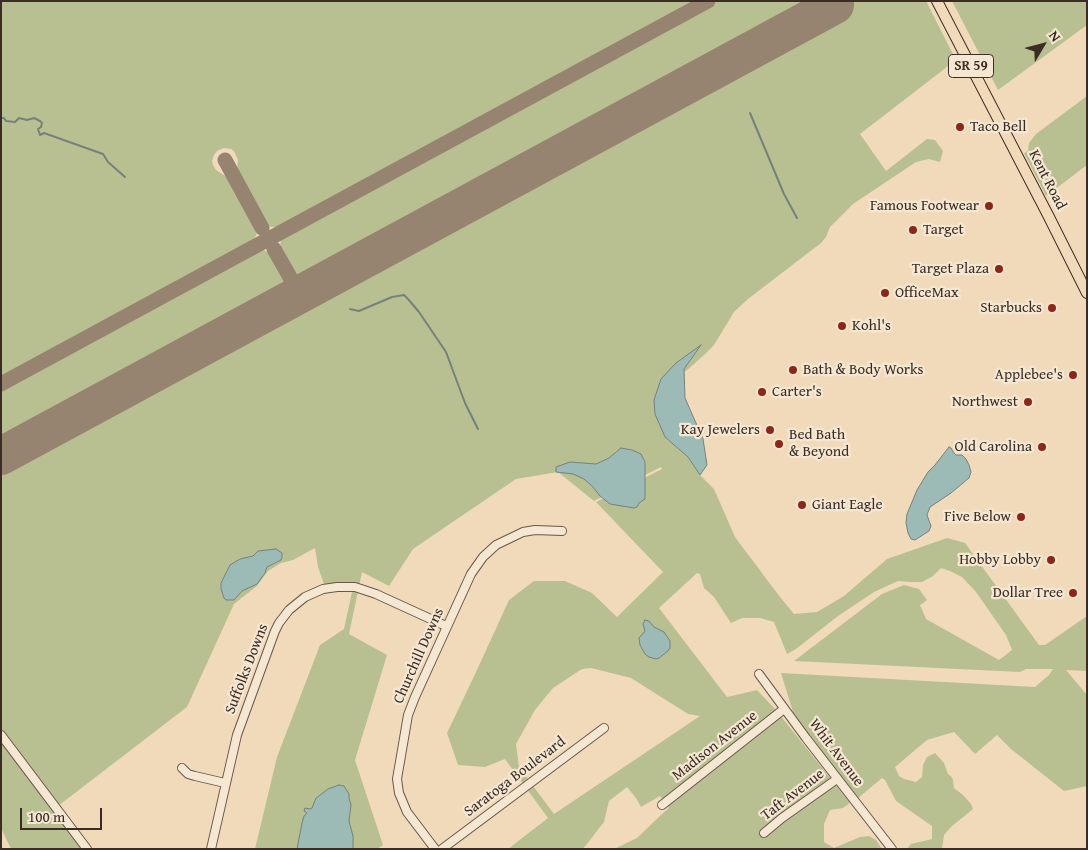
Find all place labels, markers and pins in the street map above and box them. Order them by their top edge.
place label: Taco Bell [970,118,1026,136]
marker: Taco Bell [954,121,966,133]
place label: Famous Footwear [870,197,979,215]
marker: Famous Footwear [983,200,995,212]
place label: Target [923,221,964,239]
marker: Target [907,224,919,236]
place label: Target Plaza [912,260,989,278]
marker: Target Plaza [993,263,1005,275]
place label: OfficeMax [895,284,959,302]
marker: OfficeMax [879,287,891,299]
place label: Starbucks [980,299,1042,317]
marker: Starbucks [1046,302,1058,314]
place label: Kohl's [852,317,891,335]
marker: Kohl's [836,320,848,332]
place label: Bath & Body Works [803,361,924,379]
marker: Bath & Body Works [787,364,799,376]
place label: Applebee's [995,366,1063,384]
marker: Applebee's [1067,369,1079,381]
place label: Carter's [772,383,822,401]
marker: Carter's [756,386,768,398]
place label: Northwest [952,393,1018,411]
marker: Northwest [1022,396,1034,408]
place label: Kay Jewelers [681,421,760,439]
marker: Kay Jewelers [764,424,776,436]
place label: Bed Bath & Beyond [789,426,849,461]
marker: Bed Bath & Beyond [773,438,785,450]
place label: Old Carolina [955,438,1032,456]
marker: Old Carolina [1036,441,1048,453]
place label: Giant Eagle [812,496,883,514]
marker: Giant Eagle [796,499,808,511]
place label: Five Below [944,508,1011,526]
marker: Five Below [1015,511,1027,523]
place label: Hobby Lobby [959,551,1041,569]
marker: Hobby Lobby [1045,554,1057,566]
place label: Dollar Tree [993,584,1063,602]
marker: Dollar Tree [1067,587,1079,599]

